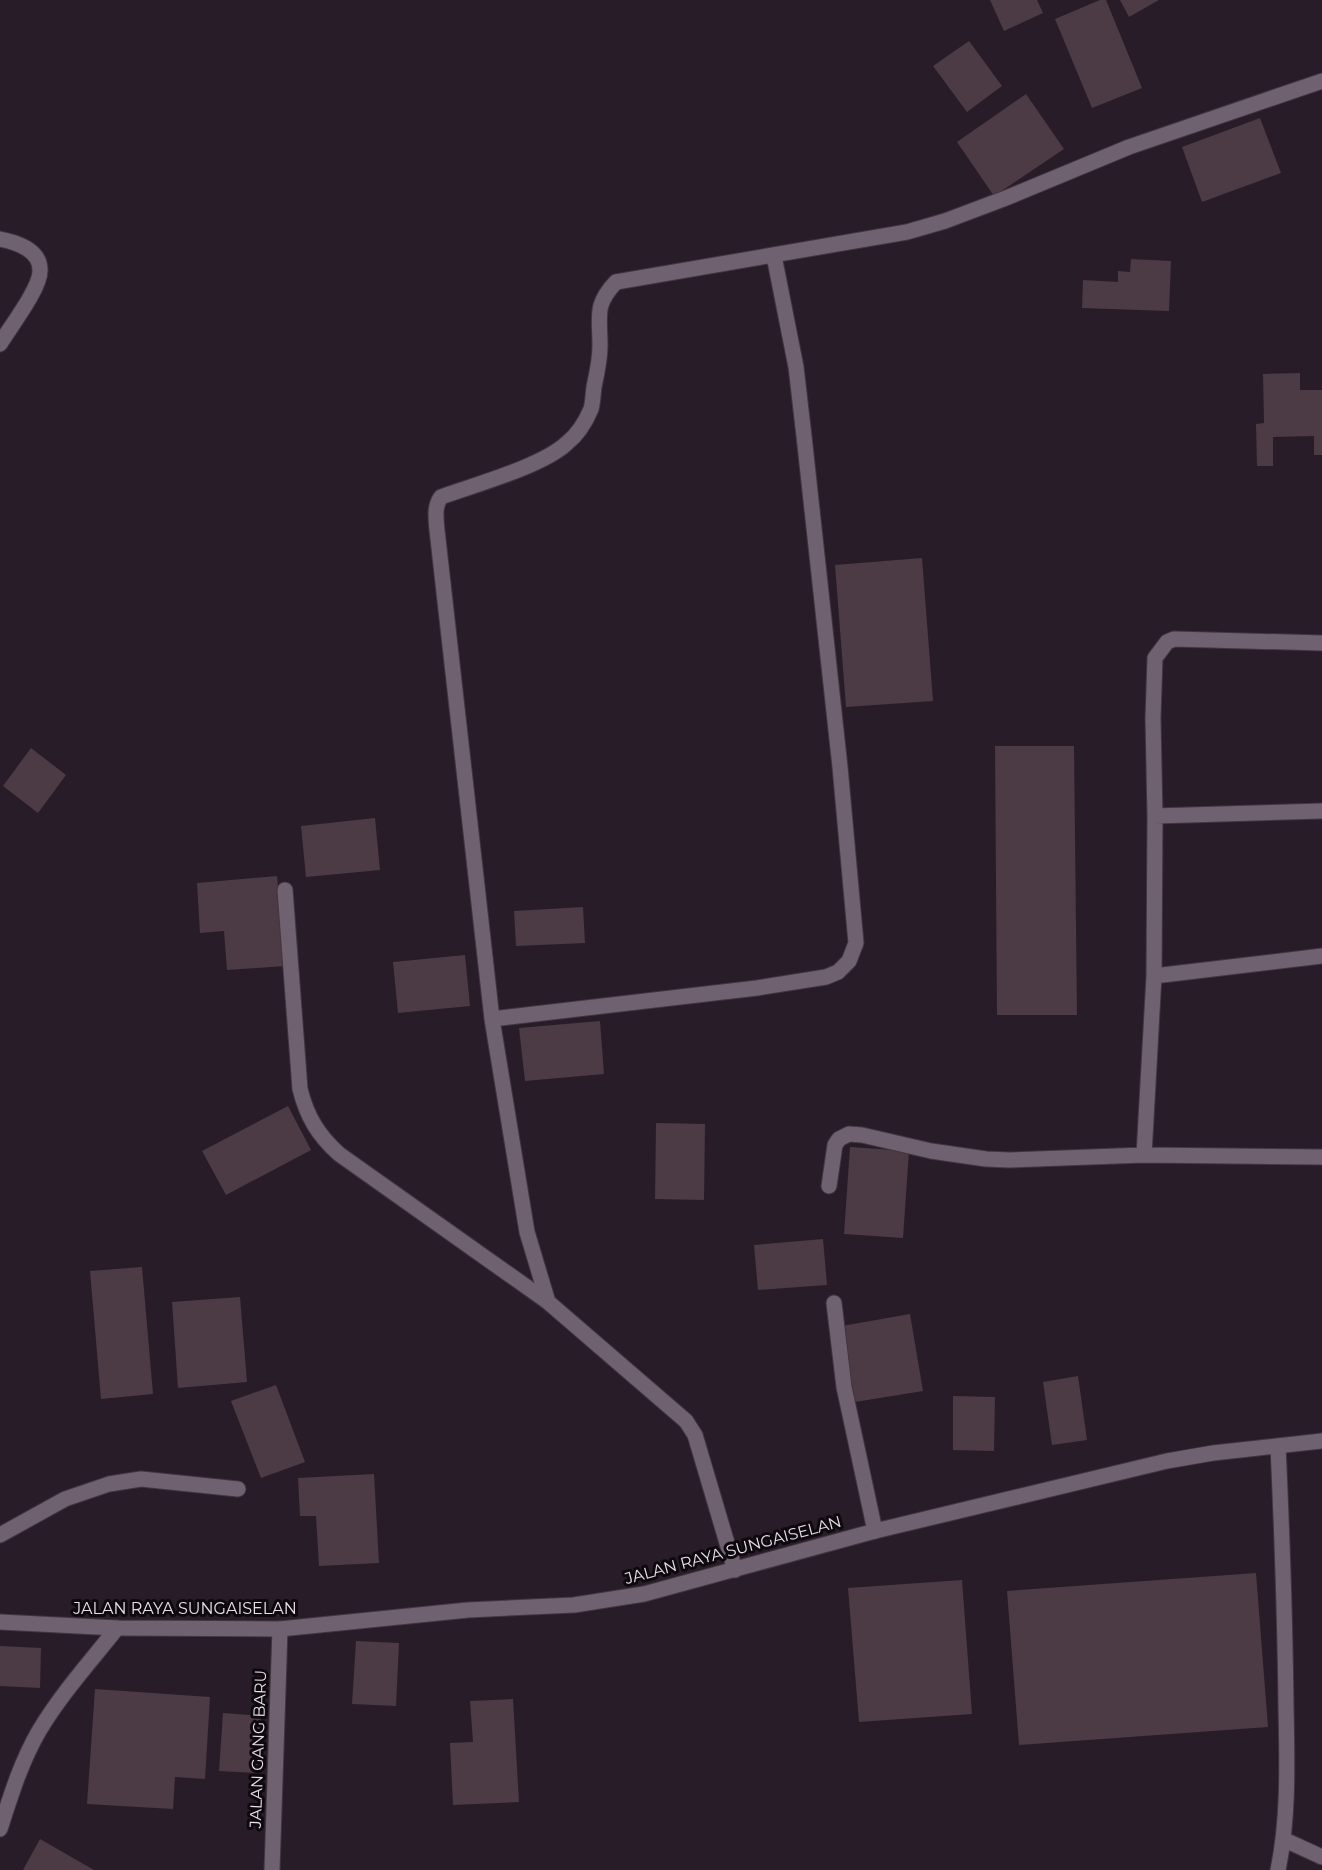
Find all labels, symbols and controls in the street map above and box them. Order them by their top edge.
street label: JALAN RAYA SUNGAISELAN [622,1512,843,1588]
street label: JALAN RAYA SUNGAISELAN [72,1599,297,1618]
street label: JALAN GANG BARU [246,1669,270,1830]

